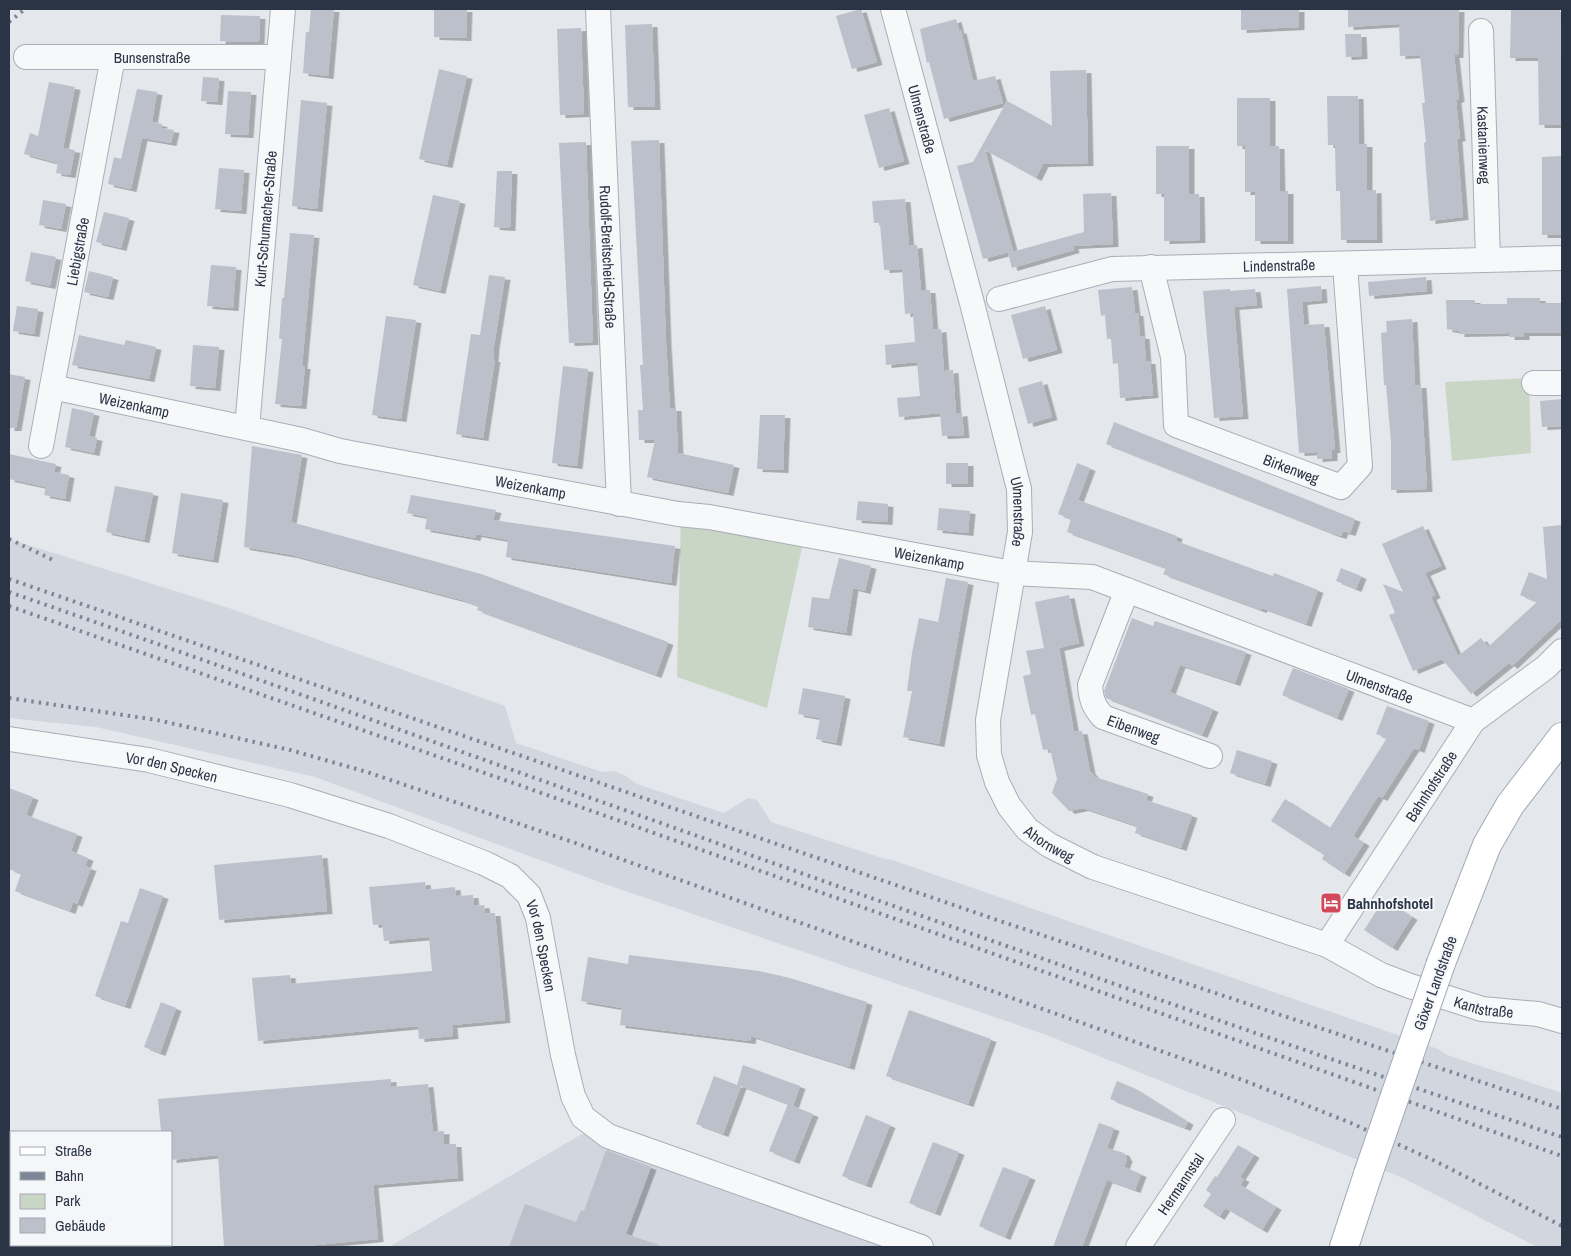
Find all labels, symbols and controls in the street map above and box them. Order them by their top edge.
street label: Bunsenstraße [114,47,190,68]
street label: Ulmenstraße [903,82,942,156]
street label: Kastanienweg [1473,106,1496,184]
street label: Kurt-Schumacher-Straße [249,150,281,288]
street label: Rudolf-Breitscheid-Straße [595,185,622,329]
street label: Liebigstraße [60,215,94,287]
street label: Lindenstraße [1243,254,1316,276]
street label: Weizenkamp [97,387,172,422]
street label: Birkenweg [1260,448,1322,488]
street label: Weizenkamp [493,470,568,503]
street label: Ulmenstraße [1006,474,1031,549]
street label: Weizenkamp [892,541,966,575]
street label: Ulmenstraße [1343,664,1417,708]
street label: Eibenweg [1104,709,1163,747]
street label: Vor den Specken [124,746,220,787]
street label: Bahnhofstraße [1400,746,1462,825]
street label: Ahornweg [1019,819,1078,867]
hotel icon: Bahnhofshotel [1319,891,1343,915]
place label: Bahnhofshotel [1347,893,1433,914]
street label: Vor den Specken [521,896,562,993]
street label: Göxer Landstraße [1408,933,1462,1033]
street label: Kantstraße [1451,990,1514,1022]
legend [10,1131,172,1246]
text: Straße [55,1140,92,1161]
street label: Hermannstal [1152,1149,1208,1219]
text: Bahn [55,1165,84,1186]
text: Park [55,1190,81,1211]
text: Gebäude [55,1215,106,1236]

